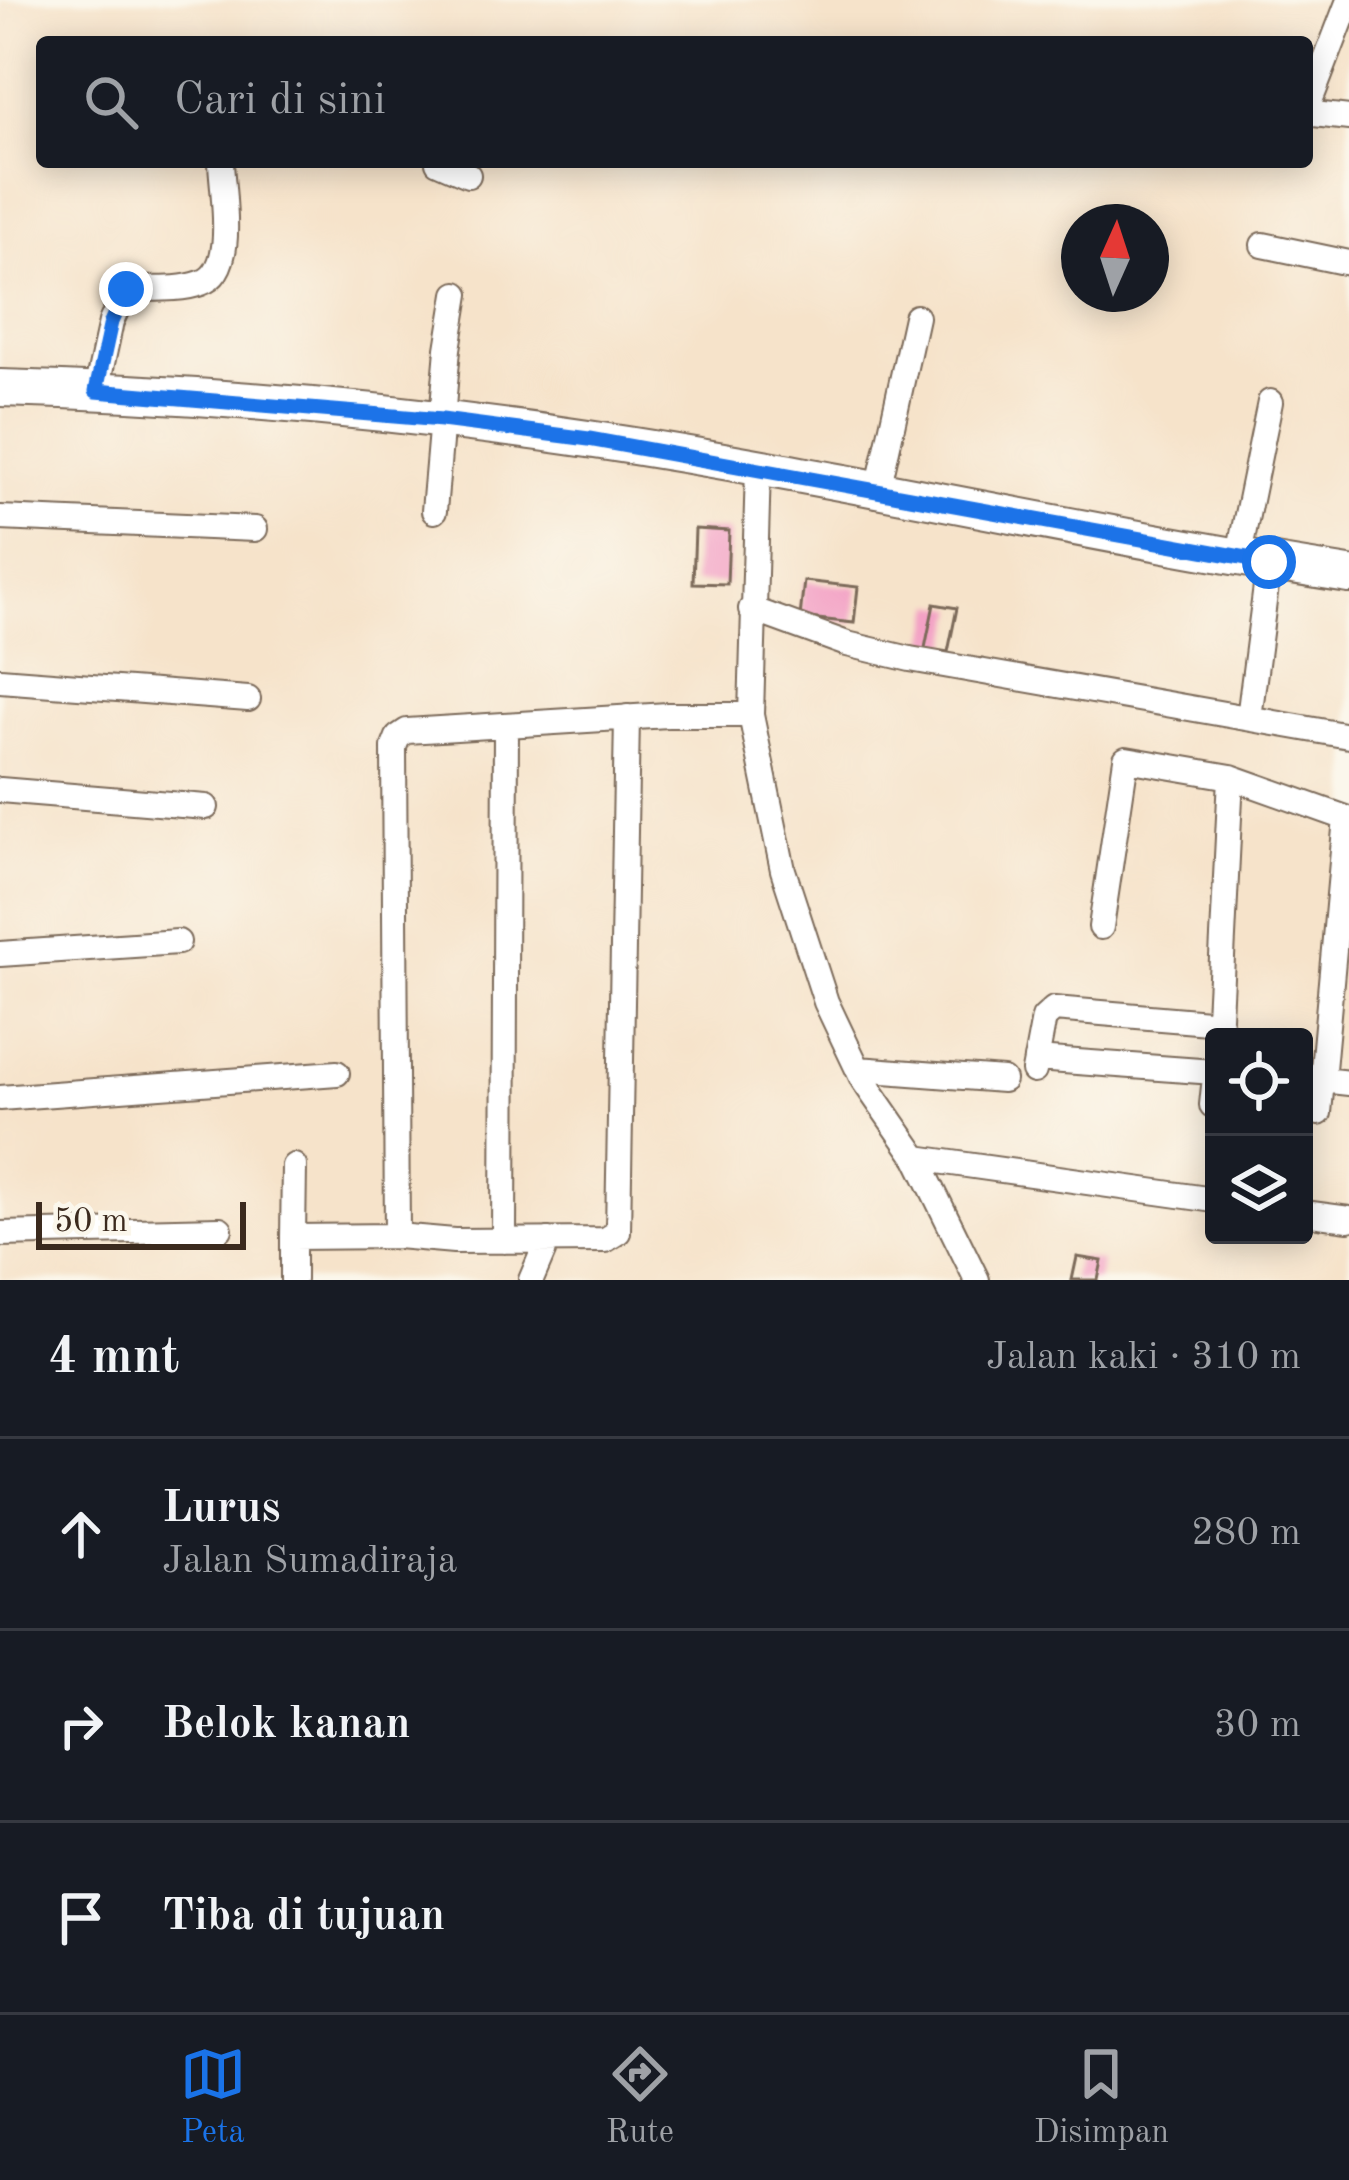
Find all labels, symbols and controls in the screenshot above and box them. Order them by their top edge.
search box [36,36,1313,168]
icon: search [78,69,144,135]
text: Cari di sini [174,79,386,124]
north arrow [1061,204,1169,312]
route end [99,262,153,316]
route start [1242,535,1296,589]
map controls [1205,1028,1313,1244]
button: locate [1205,1028,1313,1136]
button: layers [1205,1136,1313,1244]
scale bar [36,1196,246,1249]
text: 50 m [54,1206,128,1239]
text: 4 mnt [48,1333,180,1384]
text: Jalan kaki · 310 m [986,1338,1301,1377]
text: Lurus [162,1487,281,1532]
icon: ahead [48,1501,114,1567]
text: 280 m [1191,1514,1301,1553]
text: Jalan Sumadiraja [162,1542,457,1581]
icon: right [48,1693,114,1759]
text: Belok kanan [162,1703,411,1748]
text: 30 m [1214,1706,1301,1745]
icon: arrive [48,1885,114,1951]
text: Tiba di tujuan [162,1895,445,1940]
tab: Peta [180,2041,246,2154]
tab: Rute [606,2041,674,2154]
tab: Disimpan [1034,2041,1169,2154]

